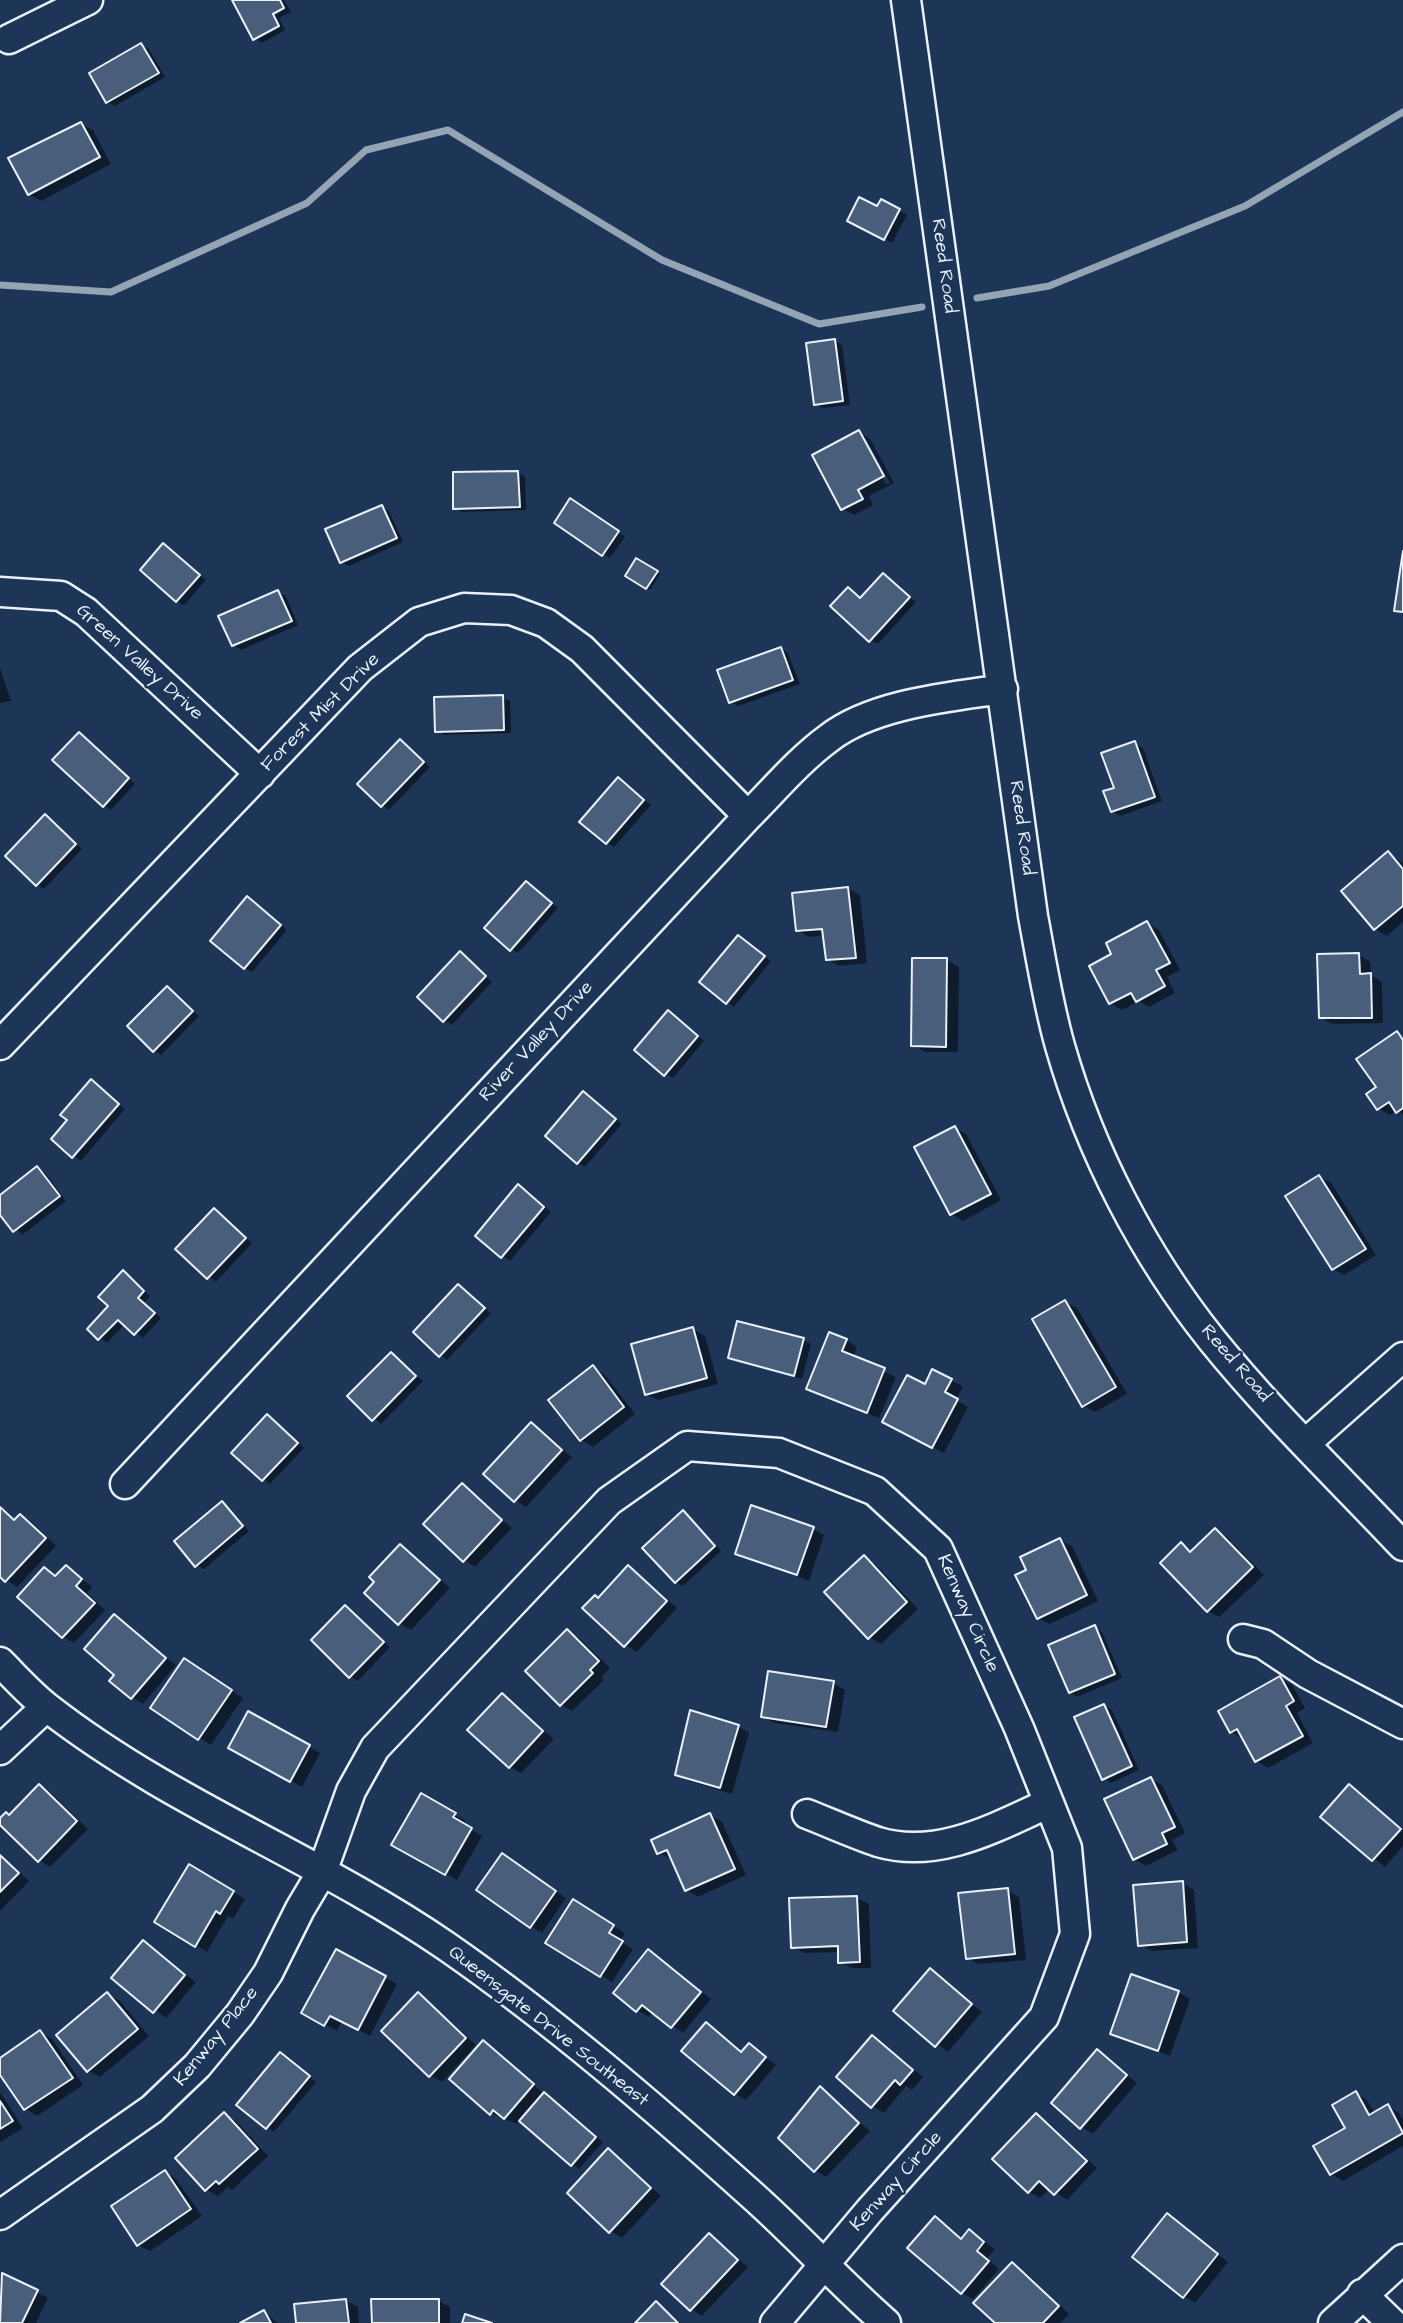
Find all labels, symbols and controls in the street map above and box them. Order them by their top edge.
street label: Reed Road [925,217,961,315]
street label: Green Valley Drive [71,600,207,726]
street label: Forest Mist Drive [257,649,385,777]
street label: Reed Road [1003,779,1039,877]
street label: River Valley Drive [475,977,599,1107]
street label: Reed Road [1195,1321,1275,1407]
street label: Kenway Circle [931,1552,1003,1676]
street label: Queensgate Drive Southeast [443,1942,653,2112]
street label: Kenway Place [170,1983,264,2091]
street label: Kenway Circle [846,2127,948,2237]

